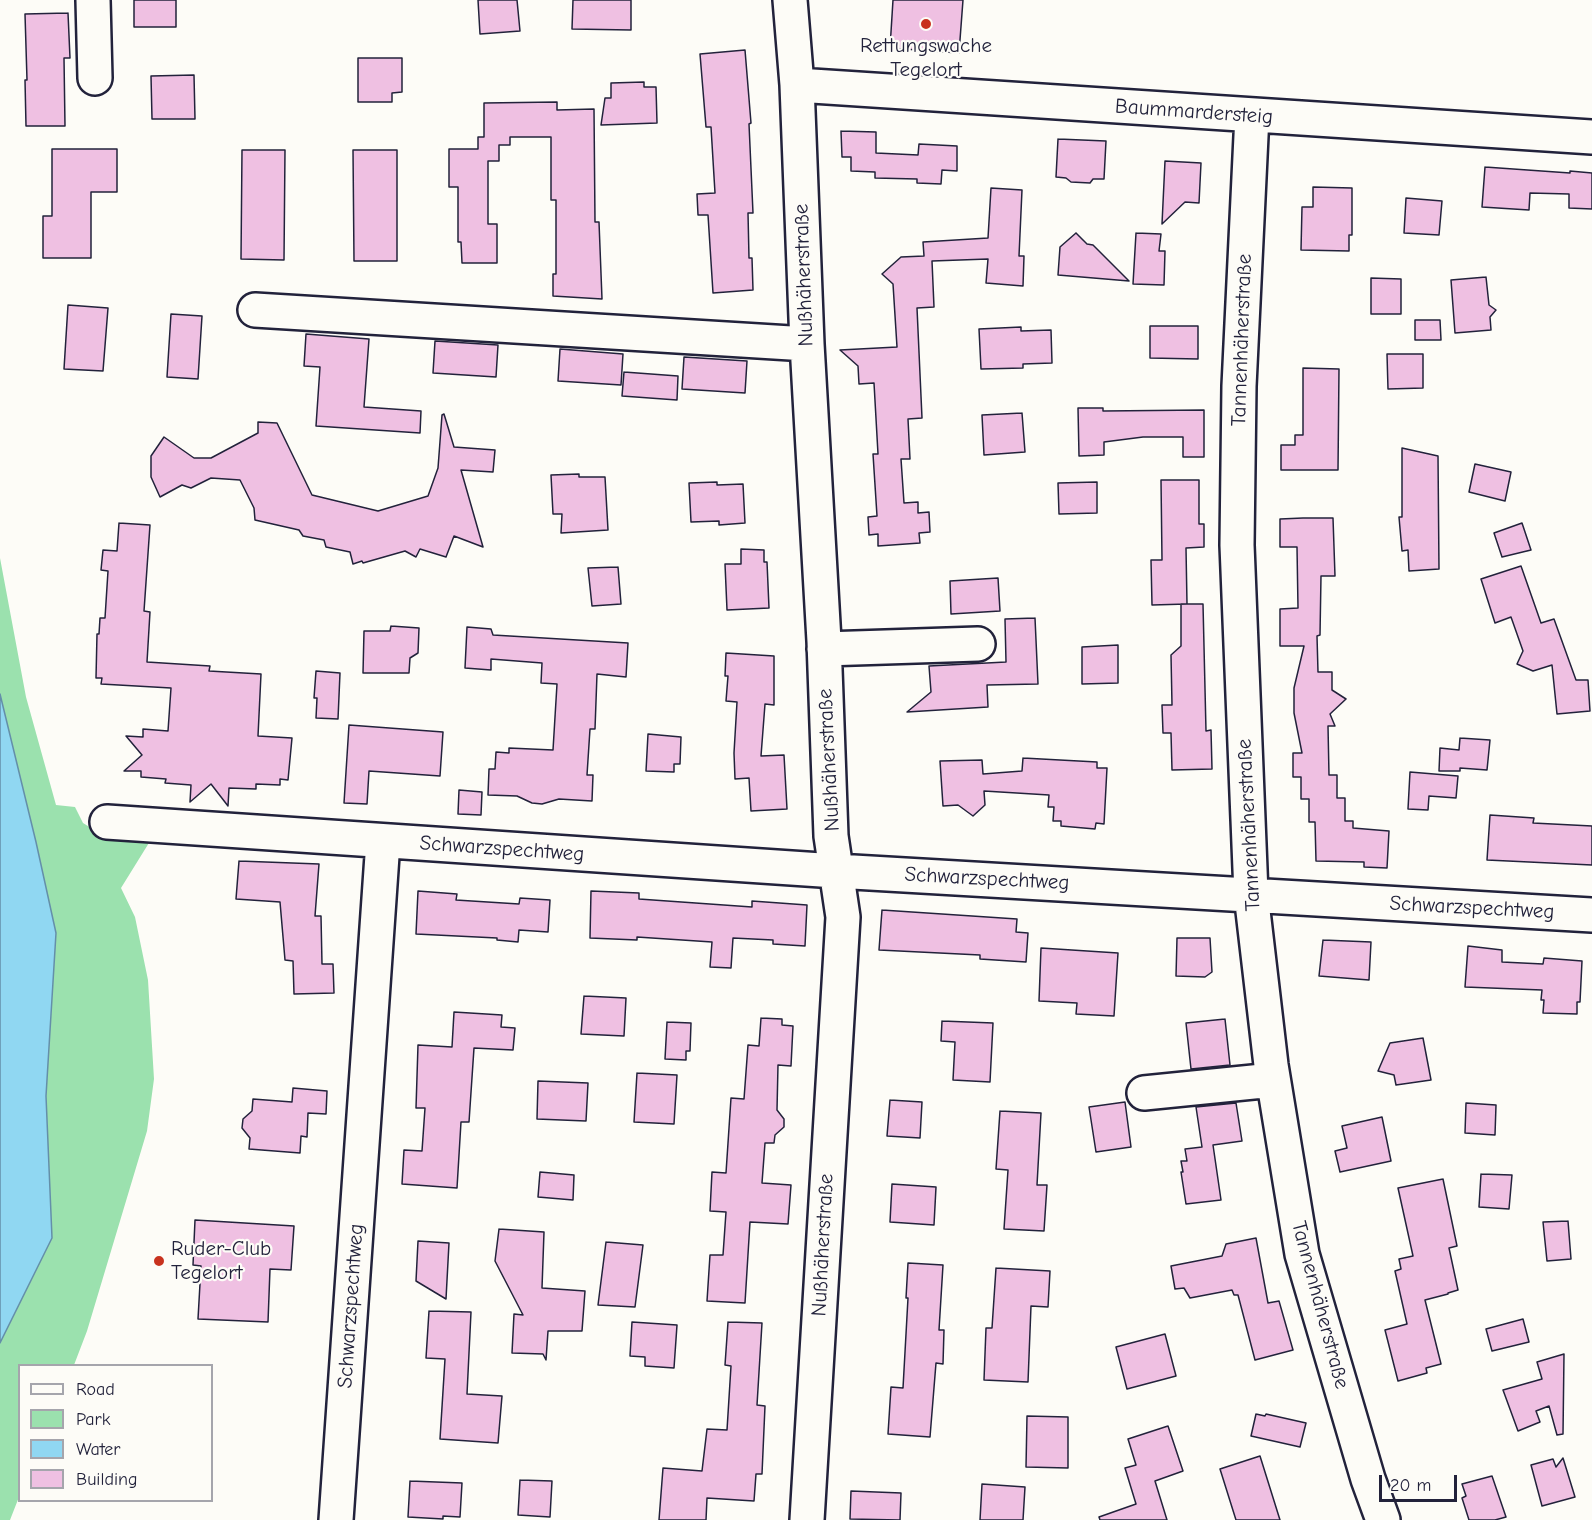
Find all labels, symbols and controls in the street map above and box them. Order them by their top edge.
marker: Rettungswache Tegelort [919,17,933,31]
place label: Rettungswache Tegelort [860,33,992,83]
street label: Baummardersteig [1114,94,1274,130]
street label: Nußhäherstraße [789,203,819,347]
street label: Tannenhäherstraße [1226,253,1258,427]
street label: Nußhäherstraße [813,688,845,832]
street label: Tannenhäherstraße [1232,738,1266,912]
street label: Schwarzspechtweg [419,831,585,867]
street label: Schwarzspechtweg [904,862,1070,896]
street label: Schwarzspechtweg [1389,891,1555,925]
street label: Nußhäherstraße [807,1173,839,1317]
street label: Tannenhäherstraße [1286,1218,1354,1392]
street label: Schwarzspechtweg [333,1223,369,1389]
place label: Ruder-Club Tegelort [171,1236,271,1286]
marker: Ruder-Club Tegelort [152,1254,166,1268]
legend [18,1364,213,1502]
text: Road [76,1379,115,1400]
text: Park [76,1409,110,1430]
text: Water [76,1439,120,1460]
scale bar [1382,1463,1460,1501]
text: Building [76,1469,138,1490]
text: 20 m [1390,1475,1431,1496]

